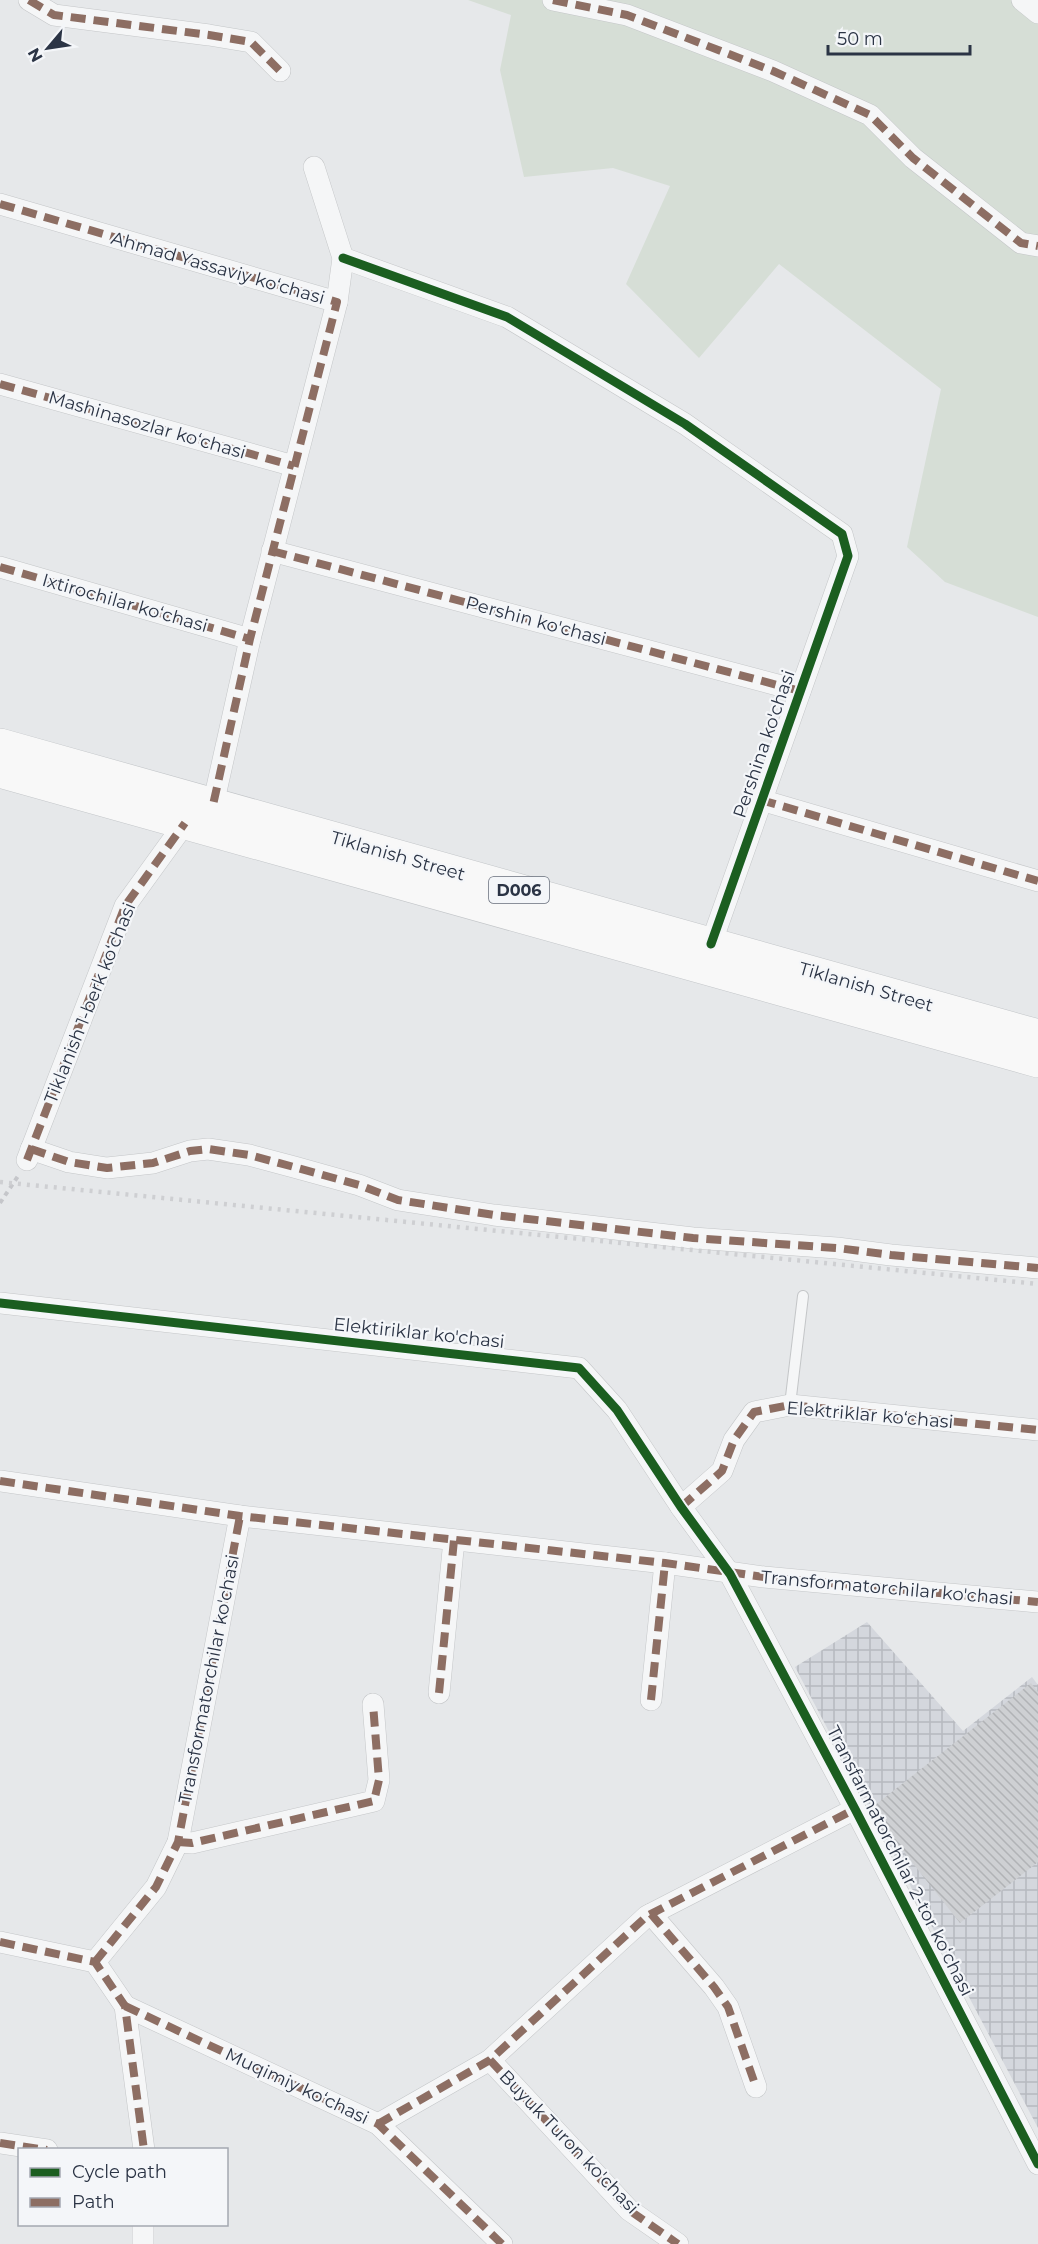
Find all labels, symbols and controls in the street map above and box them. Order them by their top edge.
north arrow [18,18,78,78]
scale bar [828,18,970,56]
text: 50 m [837,28,883,50]
text: N [24,45,47,65]
street label: Ahmad Yassaviy ko‘chasi [109,227,327,309]
street label: Mashinasozlar ko‘chasi [46,386,248,464]
street label: Ixtirochilar ko‘chasi [40,569,210,637]
street label: Pershin ko'chasi [463,592,609,650]
street label: Pershina ko'chasi [728,667,800,821]
street label: Tiklanish Street [328,826,468,886]
road number: D006 [489,877,549,903]
street label: Tiklanish 1-berk ko‘chasi [40,899,140,1107]
street label: Tiklanish Street [796,957,936,1017]
street label: Elektiriklar ko'chasi [332,1313,506,1353]
street label: Elektriklar ko‘chasi [786,1397,954,1433]
street label: Transformatorchilar ko'chasi [174,1553,244,1805]
street label: Transformatorchilar ko'chasi [760,1566,1014,1610]
street label: Transfarmatorchilar 2-tor koʻchasi [822,1722,978,2000]
street label: Muqimiy ko‘chasi [222,2043,372,2129]
street label: Buyuk Turon ko'chasi [495,2066,643,2218]
legend [18,2148,228,2226]
text: Cycle path [72,2161,167,2183]
text: Path [72,2191,115,2213]

